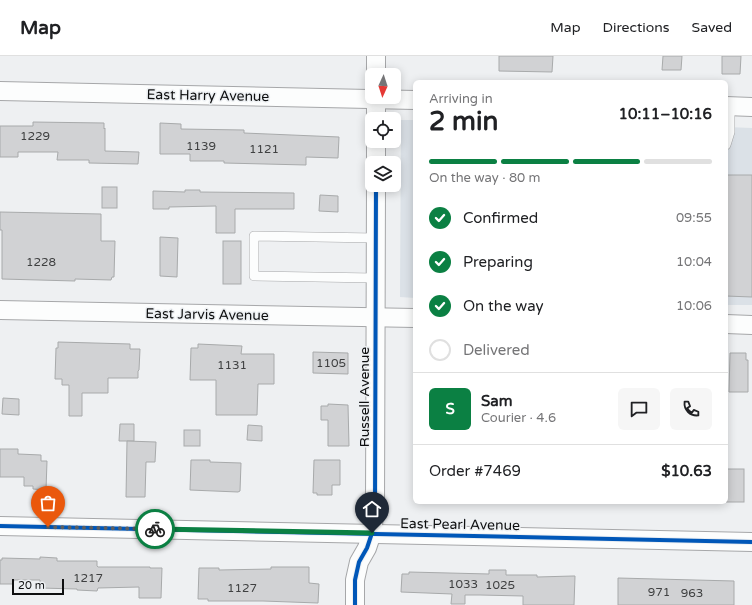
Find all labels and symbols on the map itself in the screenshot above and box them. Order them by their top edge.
north arrow [365,68,401,104]
street label: East Harry Avenue [146,86,270,105]
house number: 1229 [20,129,50,143]
house number: 1139 [186,139,216,153]
house number: 1121 [249,142,279,156]
house number: 1228 [26,255,56,269]
street label: East Jarvis Avenue [145,305,269,324]
street label: Russell Avenue [356,347,373,447]
house number: 1105 [316,356,346,370]
house number: 1131 [217,358,247,372]
pin [31,486,65,527]
pin [355,492,389,533]
courier [135,509,175,549]
street label: East Pearl Avenue [400,515,520,534]
house number: 1217 [73,571,103,585]
scale bar [12,577,64,596]
house number: 1033 [448,577,478,591]
house number: 1025 [485,578,515,592]
house number: 1127 [227,581,257,595]
house number: 971 [648,585,670,599]
house number: 963 [681,586,703,600]

